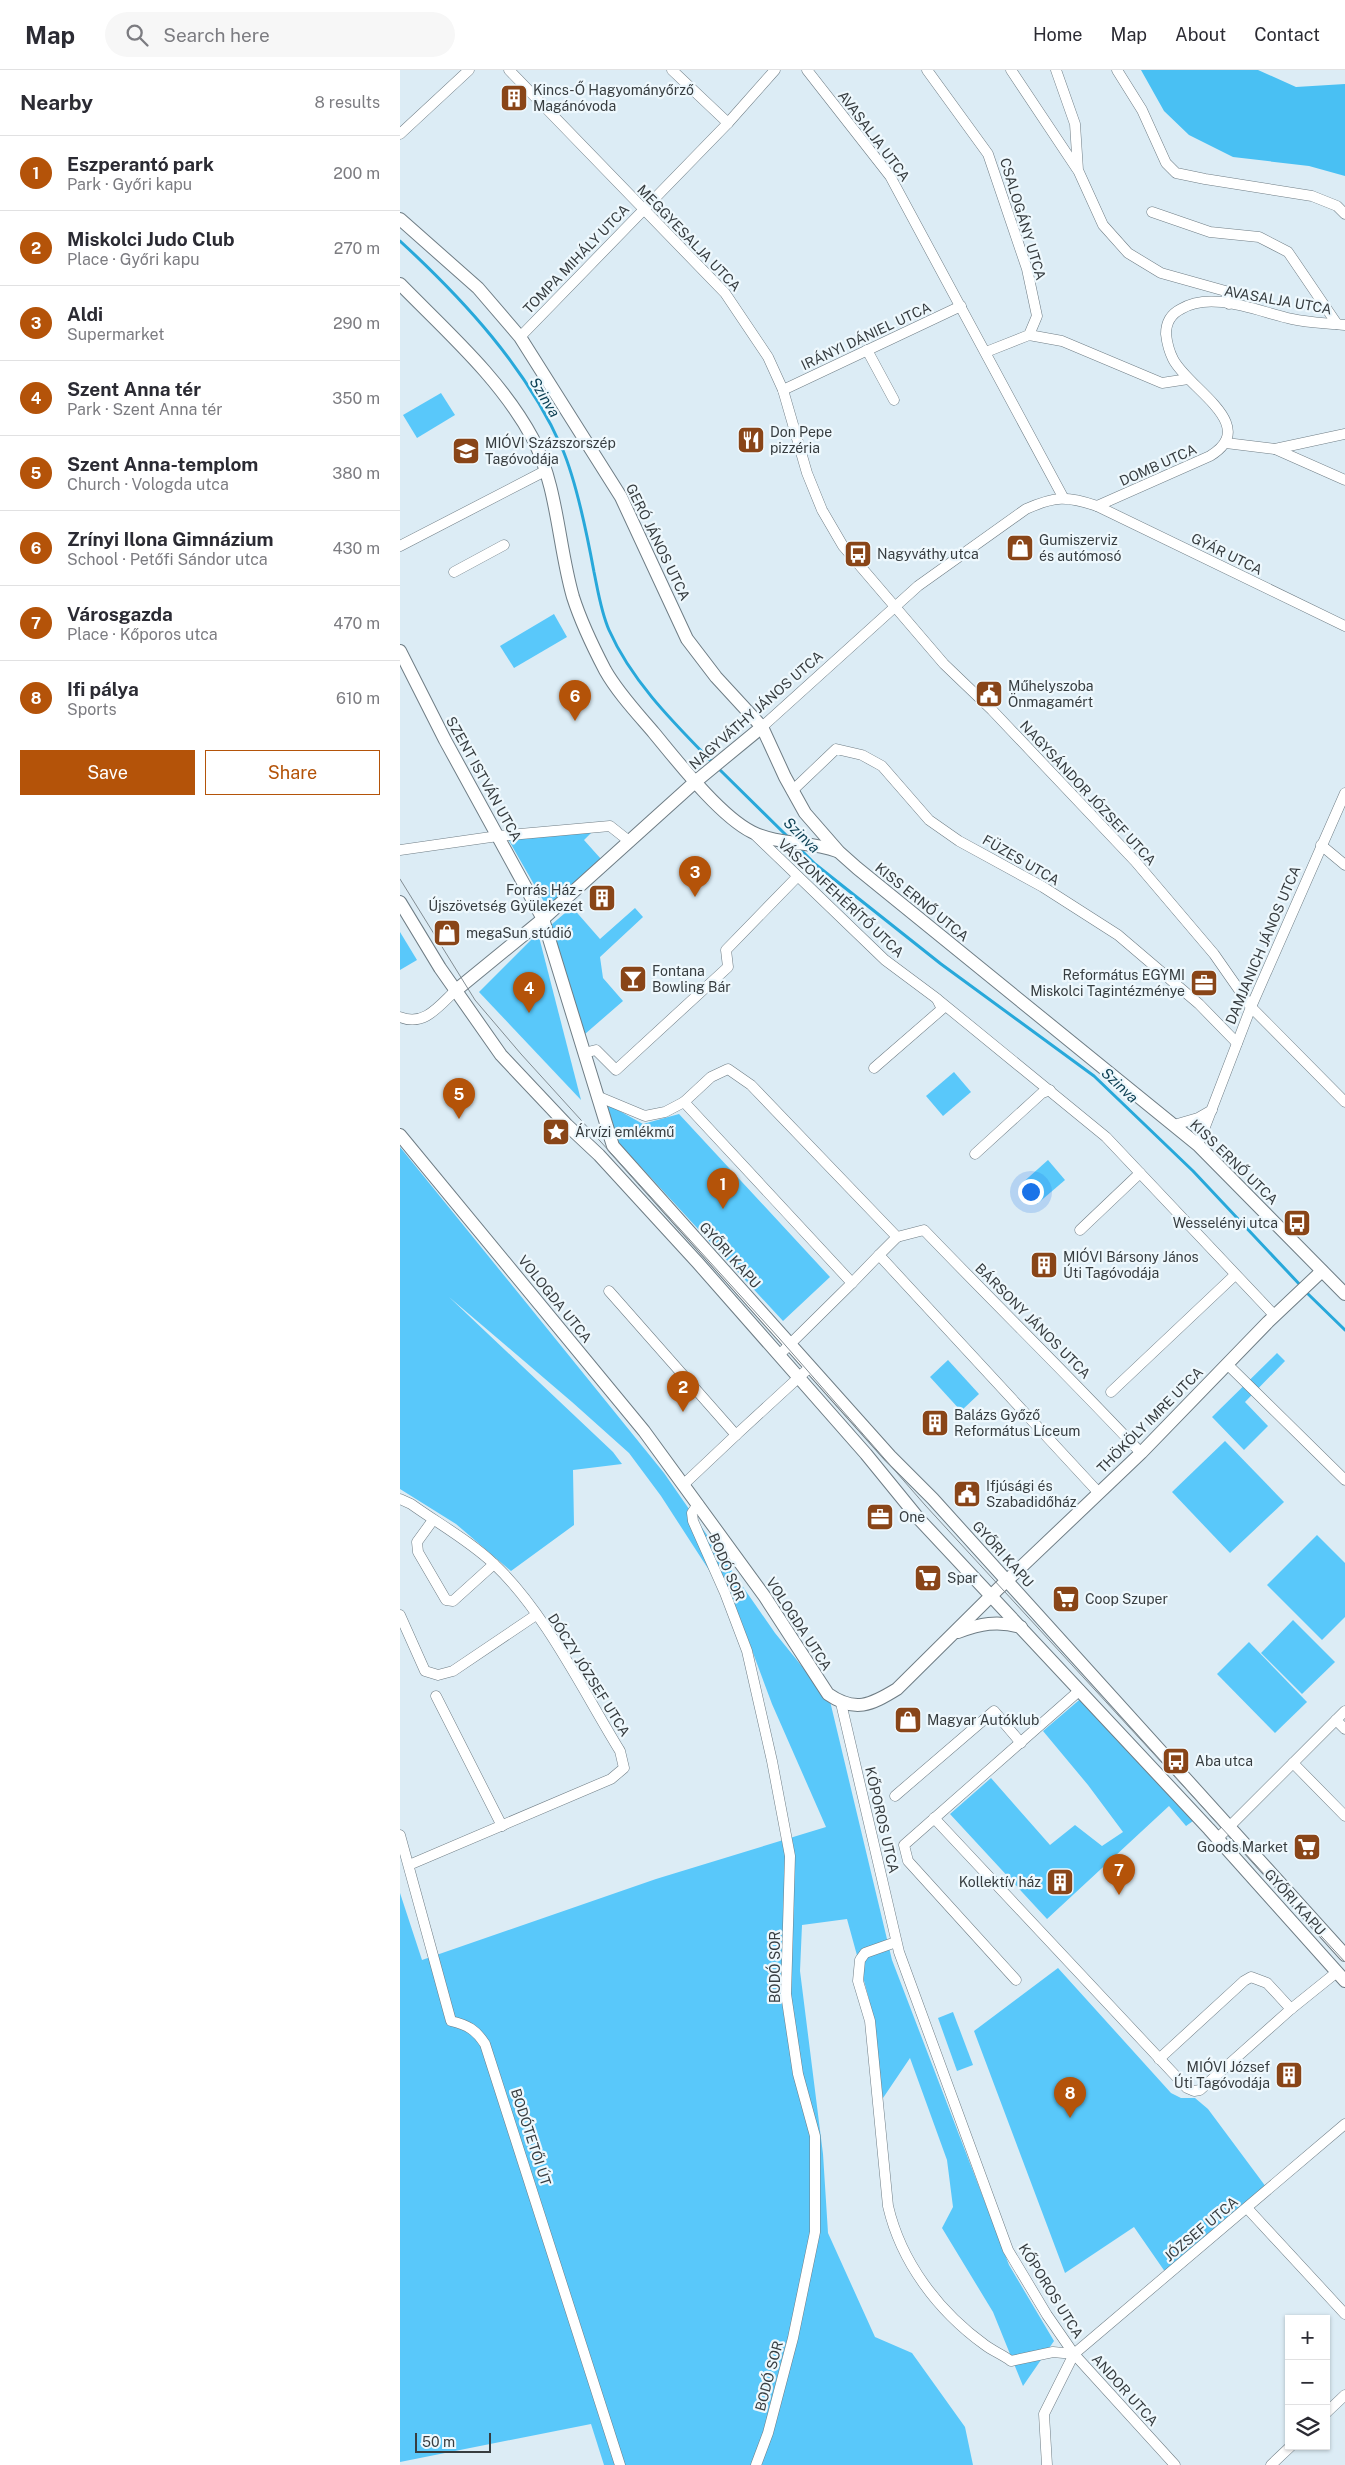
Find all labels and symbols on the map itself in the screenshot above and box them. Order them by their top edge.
place label: Kincs-Ő Hagyományőrző Magánóvoda [533,80,694,114]
building icon: Kincs-Ő Hagyományőrző Magánóvoda [499,83,529,113]
street label: AVASALJA UTCA [835,88,913,184]
street label: CSALOGÁNY UTCA [997,156,1050,282]
street label: MEGGYESALJA UTCA [634,182,744,294]
street label: TOMPA MIHÁLY UTCA [519,200,632,317]
street label: AVASALJA UTCA [1223,283,1333,317]
street label: IRÁNYI DÁNIEL UTCA [798,298,933,373]
water label: Szinva [526,374,564,420]
place label: Don Pepe pizzéria [770,424,832,456]
restaurant icon: Don Pepe pizzéria [736,425,766,455]
place label: MIÓVI Százszorszép Tagóvodája [485,433,616,467]
school or university icon: MIÓVI Százszorszép Tagóvodája [451,436,481,466]
street label: DOMB UTCA [1117,441,1199,489]
street label: GERÓ JÁNOS UTCA [623,480,695,603]
street label: GYÁR UTCA [1189,529,1266,578]
place label: Gumiszerviz és autómosó [1039,532,1121,564]
shop icon: Gumiszerviz és autómosó [1005,533,1035,563]
bus stop icon: Nagyváthy utca [843,539,873,569]
place label: Nagyváthy utca [877,546,979,562]
street label: NAGYVÁTHY JÁNOS UTCA [685,647,826,772]
place label: Műhelyszoba Önmagamért [1008,678,1094,710]
public building icon: Műhelyszoba Önmagamért [974,679,1004,709]
pin: 6 [559,680,591,721]
street label: SZENT ISTVÁN UTCA [443,713,526,844]
street label: NAGYSÁNDOR JÓZSEF UTCA [1017,716,1161,869]
water label: Szinva [780,814,824,856]
street label: FÜZES UTCA [980,830,1063,888]
street label: VÁSZONFEHÉRÍTŐ UTCA [775,834,909,960]
pin: 3 [679,856,711,897]
street label: KISS ERNŐ UTCA [872,858,973,945]
street label: DAMJANICH JÁNOS UTCA [1221,863,1304,1027]
place label: Forrás Ház - Újszövetség Gyülekezet [428,882,583,914]
building icon: Forrás Ház - Újszövetség Gyülekezet [587,883,617,913]
shop icon: megaSun stúdió [432,918,462,948]
place label: megaSun stúdió [466,925,572,941]
place label: Fontana Bowling Bár [652,963,731,995]
bar icon: Fontana Bowling Bár [618,964,648,994]
place label: Református EGYMI Miskolci Tagintézménye [1030,967,1185,999]
office icon: Református EGYMI Miskolci Tagintézménye [1189,968,1219,998]
pin: 4 [513,972,545,1013]
water label: Szinva [1098,1064,1142,1106]
pin: 5 [443,1078,475,1119]
street label: KISS ERNŐ UTCA [1187,1115,1283,1208]
place icon: Árvízi emlékmű [541,1117,571,1147]
place label: Árvízi emlékmű [575,1123,674,1140]
pin: 1 [707,1168,739,1209]
your location [1018,1179,1044,1205]
bus stop icon: Wesselényi utca [1282,1208,1312,1238]
place label: Wesselényi utca [1173,1215,1278,1231]
street label: GYŐRI KAPU [696,1217,765,1291]
place label: MIÓVI Bársony János Úti Tagóvodája [1063,1247,1199,1281]
building icon: MIÓVI Bársony János Úti Tagóvodája [1029,1250,1059,1280]
street label: VOLOGDA UTCA [515,1252,595,1346]
street label: BÁRSONY JÁNOS UTCA [972,1259,1095,1382]
street label: THÖKÖLY IMRE UTCA [1092,1362,1206,1476]
pin: 2 [667,1371,699,1412]
place label: Balázs Győző Református Líceum [954,1407,1080,1439]
building icon: Balázs Győző Református Líceum [920,1408,950,1438]
place label: Ifjúsági és Szabadidőház [986,1478,1077,1510]
public building icon: Ifjúsági és Szabadidőház [952,1479,982,1509]
office icon: One [865,1502,895,1532]
place label: One [899,1509,925,1525]
street label: GYŐRI KAPU [969,1516,1038,1590]
street label: BODÓ SOR [706,1530,750,1603]
supermarket icon: Spar [913,1563,943,1593]
place label: Spar [947,1570,978,1586]
street label: VOLOGDA UTCA [763,1574,835,1674]
supermarket icon: Coop Szuper [1051,1584,1081,1614]
place label: Coop Szuper [1085,1591,1168,1607]
street label: DÓCZY JÓZSEF UTCA [545,1610,635,1739]
shop icon: Magyar Autóklub [893,1705,923,1735]
place label: Magyar Autóklub [927,1712,1039,1728]
bus stop icon: Aba utca [1161,1746,1191,1776]
place label: Aba utca [1195,1753,1253,1769]
street label: KŐPOROS UTCA [862,1765,904,1875]
supermarket icon: Goods Market [1292,1832,1322,1862]
place label: Goods Market [1197,1839,1288,1855]
pin: 7 [1103,1854,1135,1895]
street label: GYŐRI KAPU [1261,1864,1330,1938]
building icon: Kollektív ház [1045,1867,1075,1897]
place label: Kollektív ház [959,1874,1041,1890]
street label: BODÓ SOR [765,1931,783,2003]
place label: MIÓVI József Úti Tagóvodája [1174,2057,1270,2091]
building icon: MIÓVI József Úti Tagóvodája [1274,2060,1304,2090]
pin: 8 [1054,2077,1086,2118]
street label: BODÓTETŐI ÚT [508,2086,556,2187]
street label: JÓZSEF UTCA [1160,2192,1241,2265]
street label: KŐPOROS UTCA [1015,2240,1088,2341]
street label: BODÓ SOR [750,2339,786,2413]
street label: ANDOR UTCA [1089,2351,1161,2429]
scale bar [415,2430,491,2453]

